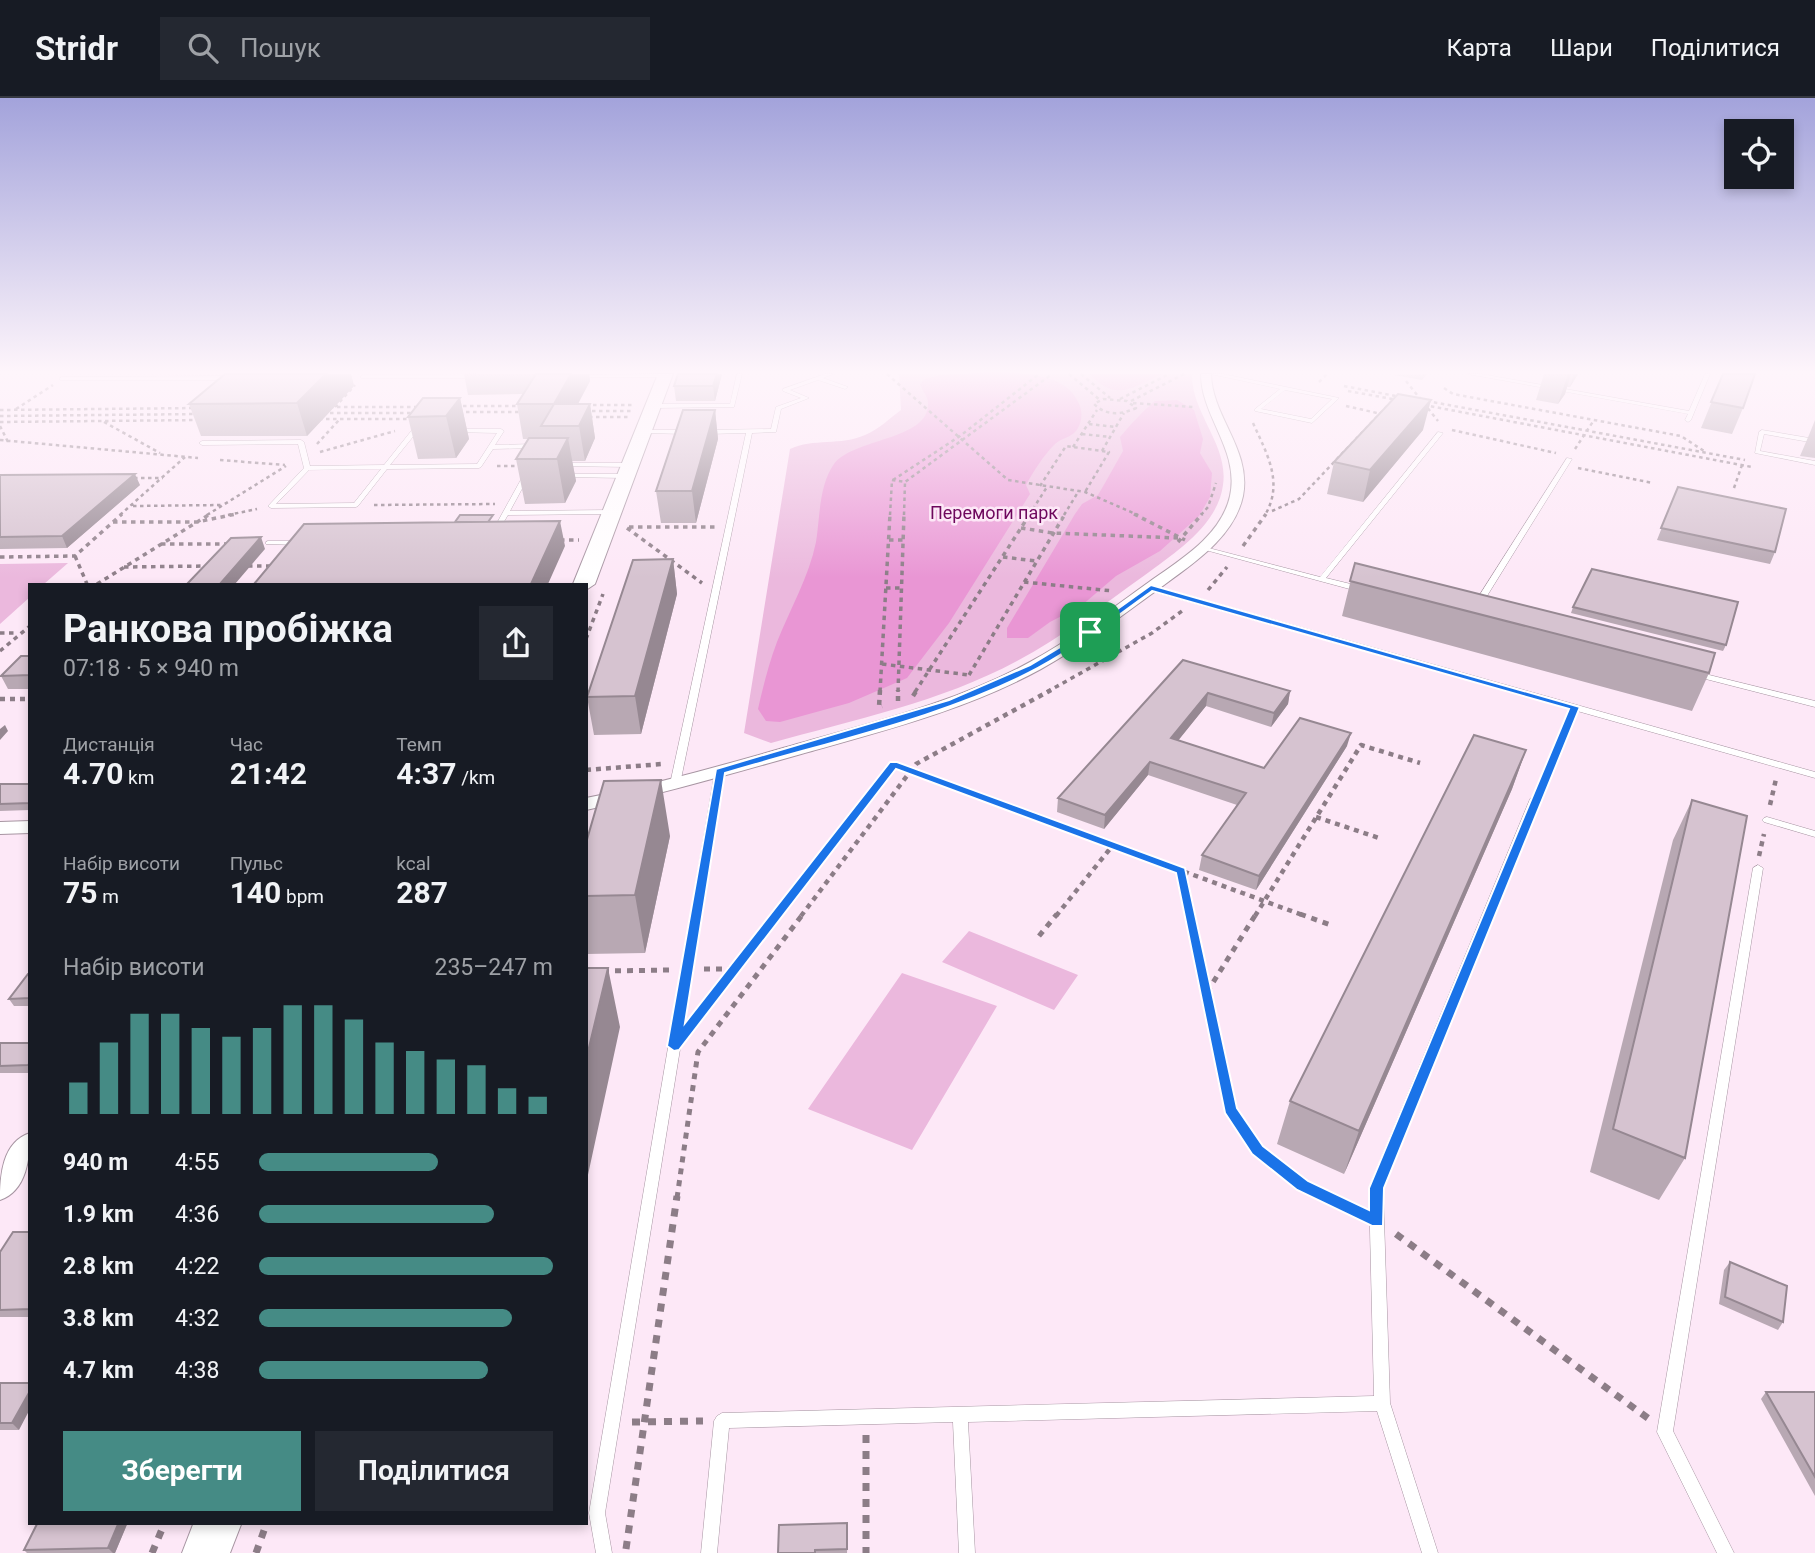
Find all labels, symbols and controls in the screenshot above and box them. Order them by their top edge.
search box [160,17,650,80]
text: Stridr [35,29,118,68]
icon: search [184,29,222,67]
text: Пошук [240,33,321,63]
text: Карта [1446,34,1512,62]
text: Шари [1550,34,1613,62]
text: Поділитися [1651,34,1780,62]
map controls [1724,119,1794,189]
button: locate [1724,119,1794,189]
park label: Перемоги парк [930,502,1058,523]
pin [1060,602,1120,662]
button: share [479,606,553,680]
text: Ранкова пробіжка [63,607,393,651]
icon: arrive [1071,613,1109,651]
text: 07:18 · 5 × 940 m [63,655,239,682]
text: Дистанція [63,733,155,756]
text: Час [230,733,263,756]
text: Темп [396,733,442,756]
text: 4.70 [63,756,123,791]
text: 21:42 [230,756,307,791]
text: 4:37 [396,756,456,791]
text: km [123,766,154,789]
text: /km [456,766,495,789]
text: Набір висоти [63,852,180,875]
text: Пульс [230,852,283,875]
text: kcal [396,852,431,875]
text: 75 [63,875,97,910]
text: 140 [230,875,281,910]
text: 287 [396,875,448,910]
text: m [97,885,119,908]
text: bpm [281,885,324,908]
text: Набір висоти [63,954,205,981]
text: 235–247 m [434,954,553,981]
text: 940 m [63,1149,128,1176]
text: 4:55 [175,1149,219,1176]
text: 1.9 km [63,1201,134,1228]
text: 4:36 [175,1201,219,1228]
text: 2.8 km [63,1253,134,1280]
text: 4:22 [175,1253,219,1280]
text: 3.8 km [63,1305,134,1332]
text: 4:32 [175,1305,219,1332]
text: 4.7 km [63,1357,134,1384]
text: 4:38 [175,1357,219,1384]
button: Зберегти [63,1431,301,1511]
button: Поділитися [315,1431,553,1511]

